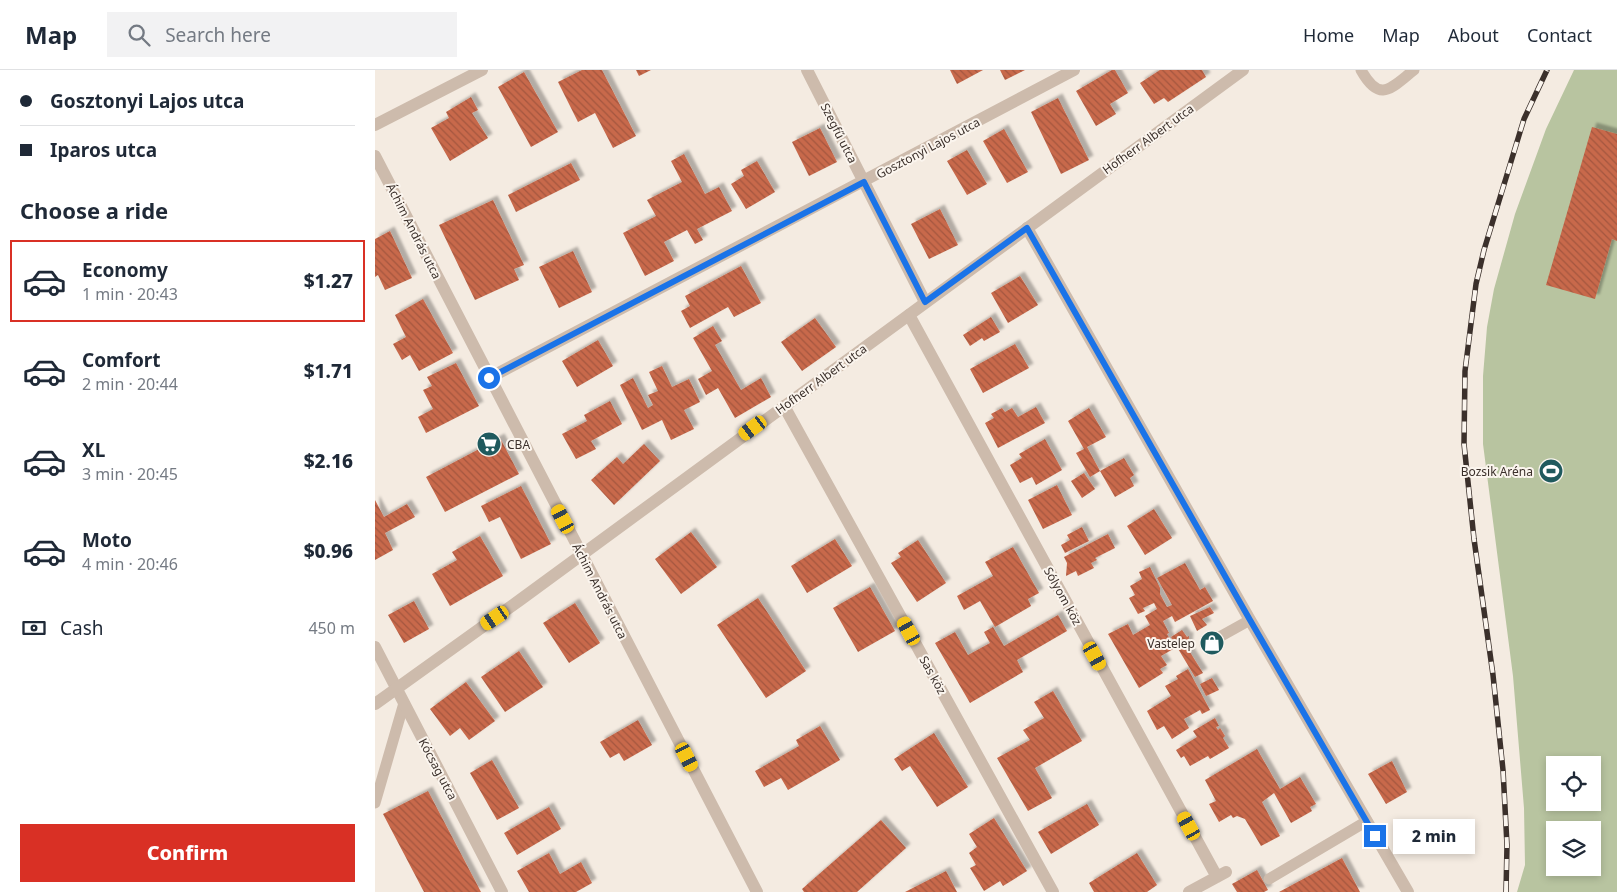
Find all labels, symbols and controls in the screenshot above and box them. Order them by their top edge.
search box [107,12,457,57]
text: Map [25,18,77,51]
icon: search [125,21,153,49]
text: Search here [165,22,271,48]
text: Home [1303,23,1354,47]
text: Map [1382,23,1420,47]
text: About [1448,23,1499,47]
text: Contact [1527,23,1592,47]
text: Gosztonyi Lajos utca [50,88,244,114]
street label: Szegfű utca [817,100,861,166]
street label: Hofherr Albert utca [1099,100,1197,178]
street label: Gosztonyi Lajos utca [873,113,983,183]
text: Iparos utca [50,137,157,163]
street label: Áchim András utca [383,180,445,282]
text: Choose a ride [20,195,168,225]
text: Economy [82,257,168,283]
icon: car [22,259,67,304]
text: $1.27 [304,268,353,294]
text: 1 min · 20:43 [82,283,178,305]
street label: Hofherr Albert utca [772,340,870,418]
text: Comfort [82,347,161,373]
icon: car [22,349,67,394]
text: $1.71 [304,358,353,384]
route start [478,367,500,389]
text: 2 min · 20:44 [82,373,178,395]
car [736,413,769,443]
supermarket icon: CBA [476,431,502,457]
place label: CBA [507,436,530,453]
text: XL [82,437,105,463]
icon: car [22,439,67,484]
text: $2.16 [304,448,353,474]
sports icon: Bozsik Aréna [1538,458,1564,484]
text: 3 min · 20:45 [82,463,178,485]
place label: Bozsik Aréna [1461,463,1533,480]
car [549,502,576,536]
text: Moto [82,527,132,553]
icon: car [22,529,67,574]
text: $0.96 [304,538,353,564]
street label: Áchim András utca [569,540,631,642]
text: 4 min · 20:46 [82,553,178,575]
street label: Sólyom köz [1040,564,1086,628]
car [478,603,511,633]
icon: cash [20,614,48,642]
car [895,614,922,648]
text: Cash [60,615,104,641]
text: 450 m [308,617,355,639]
shop icon: Vastelep [1199,630,1225,656]
place label: Vastelep [1147,635,1195,652]
car [1081,639,1108,673]
street label: Sas köz [916,653,951,698]
street label: Kócsag utca [415,735,461,803]
car [673,740,700,774]
map controls [1546,756,1601,876]
button: locate [1546,756,1601,811]
car [1175,809,1202,843]
callout: 2 min [1393,818,1475,854]
button: layers [1546,821,1601,876]
button: Confirm [20,824,355,882]
route end [1364,825,1386,847]
text: 2 min [1412,825,1456,847]

